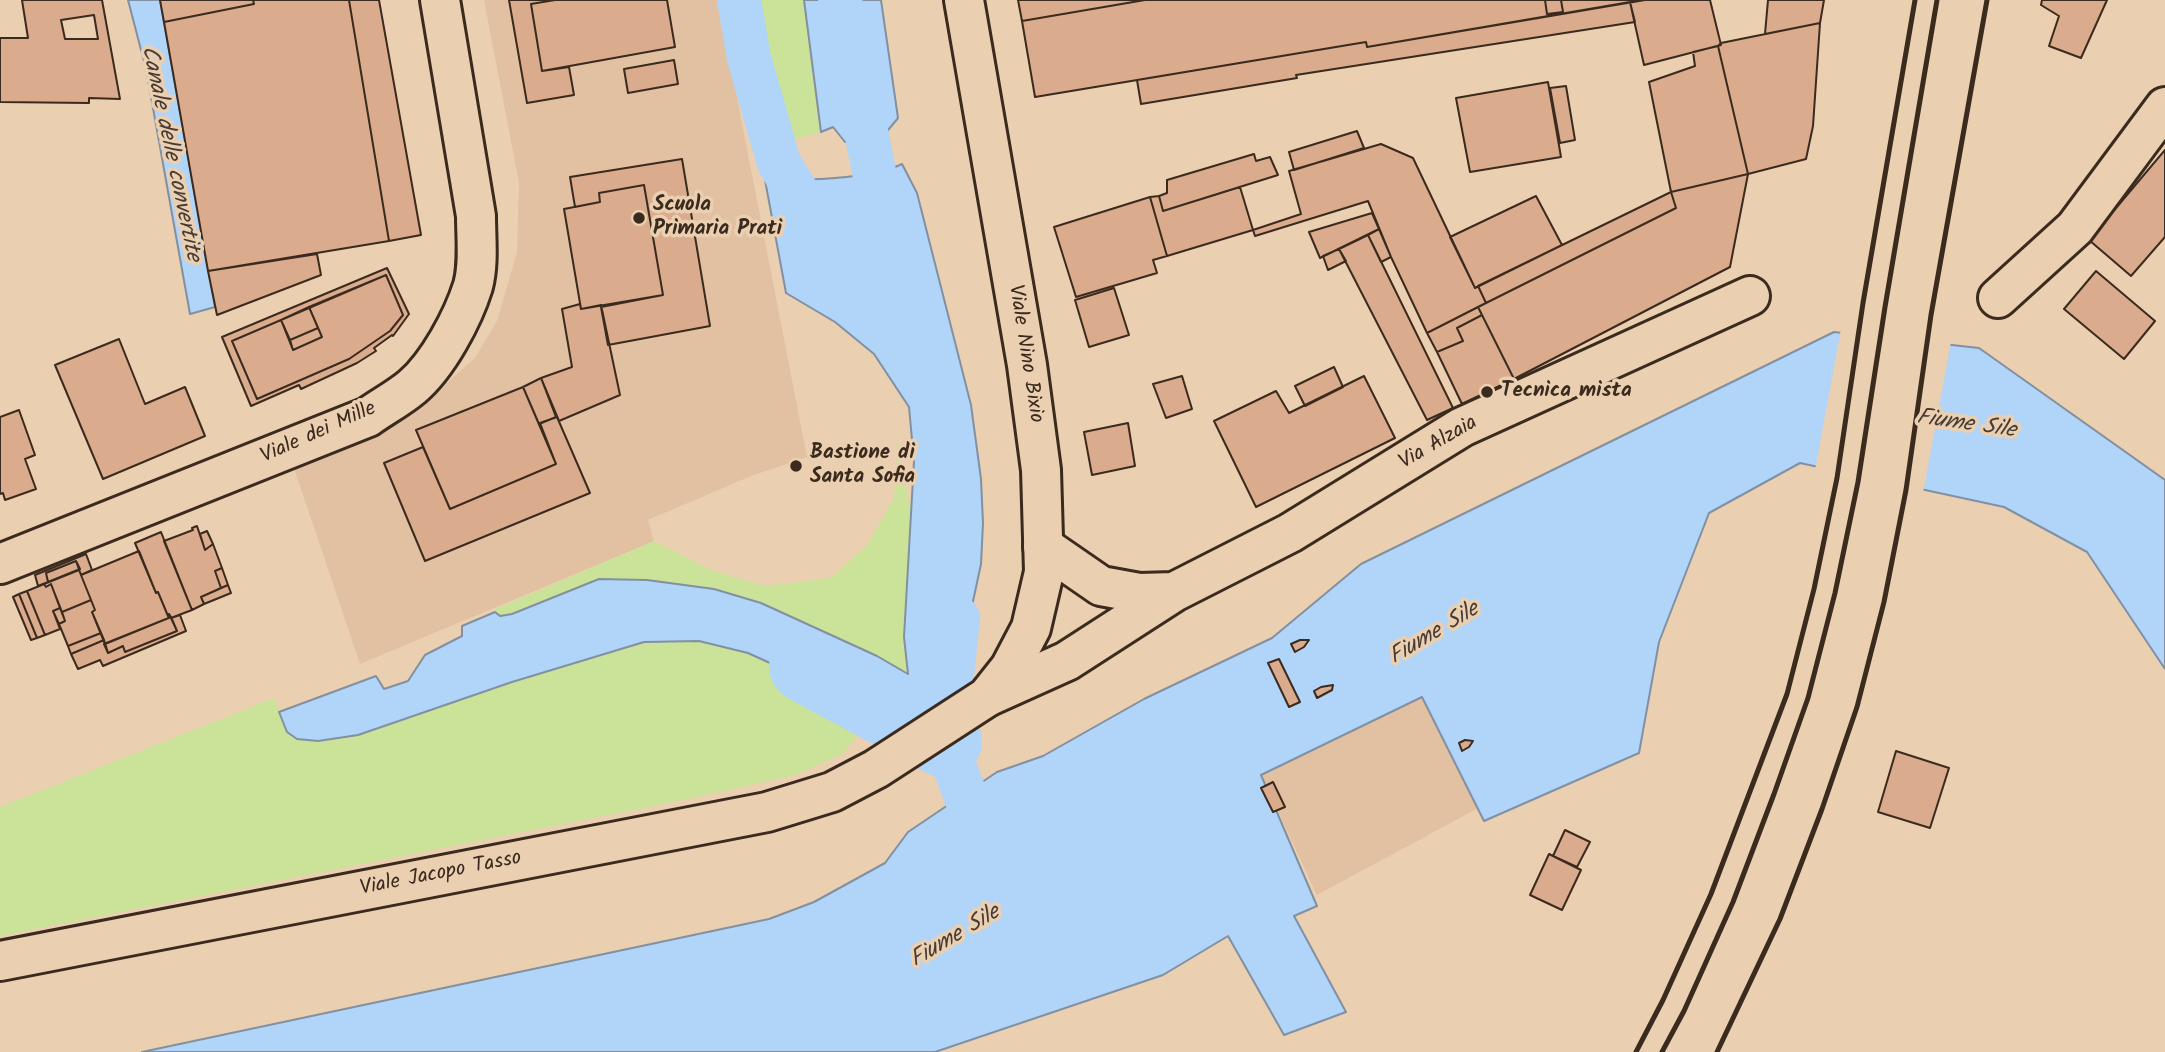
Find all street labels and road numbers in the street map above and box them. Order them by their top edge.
street label: Viale Nino Bixio [1001,283,1047,425]
street label: Viale dei Mille [257,397,381,471]
street label: Via Alzaia [1395,412,1483,476]
street label: Viale Jacopo Tasso [358,847,524,903]

